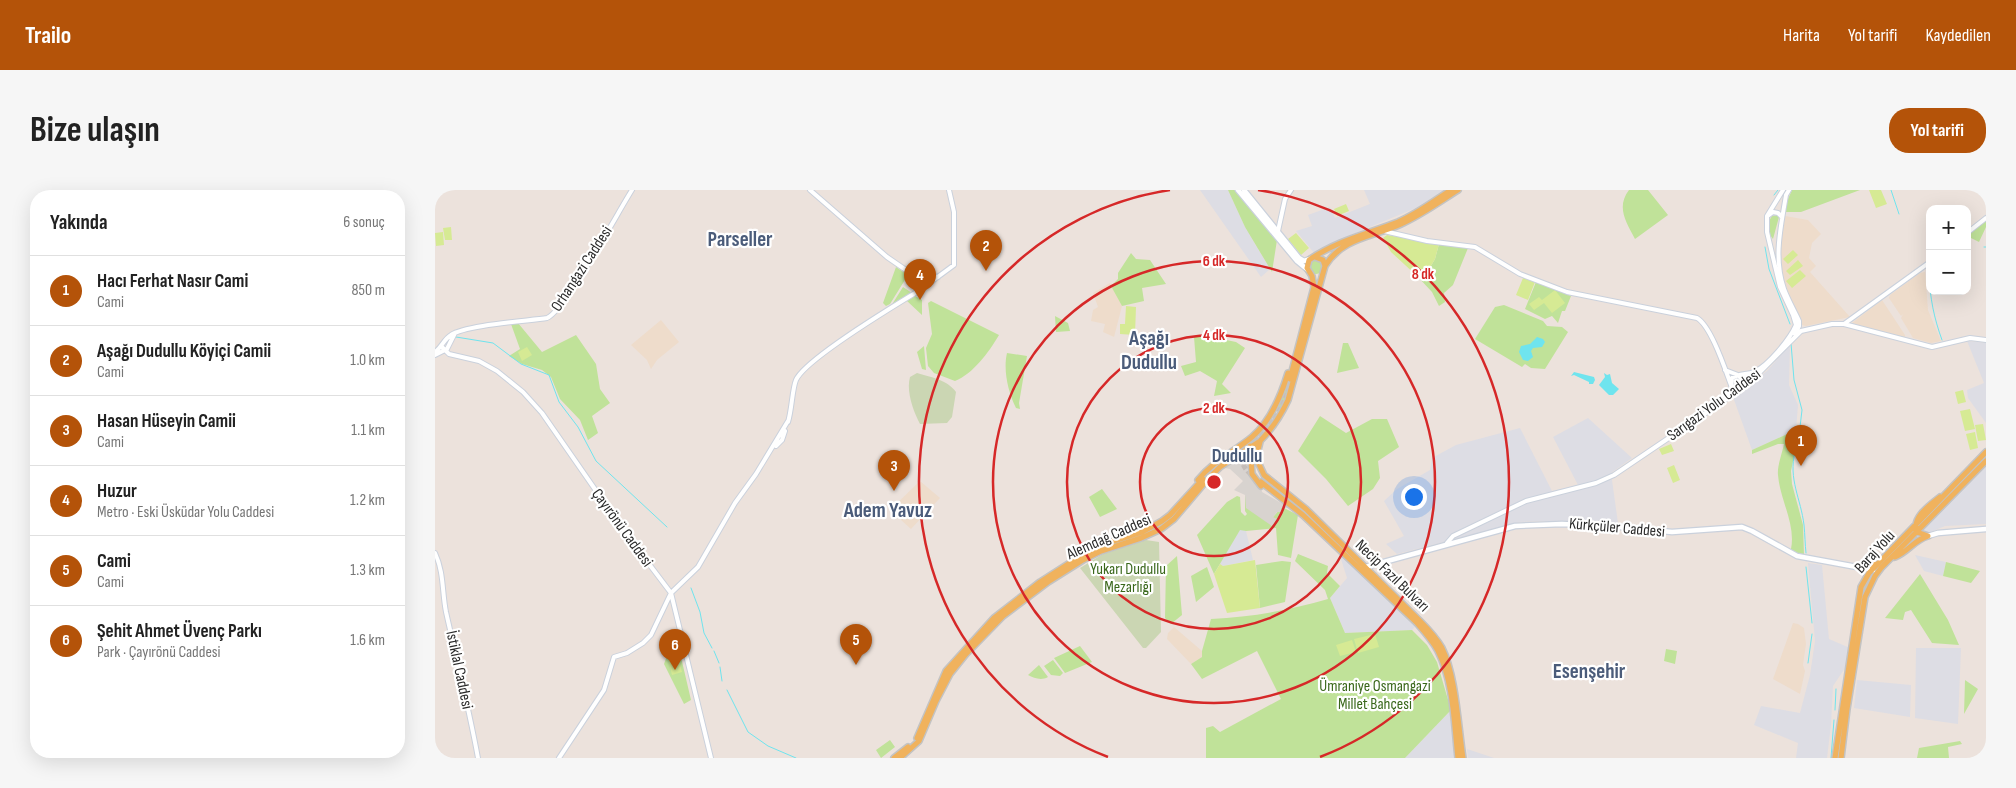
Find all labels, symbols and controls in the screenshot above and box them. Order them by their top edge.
text: Trailo [25,21,71,50]
text: Harita [1783,25,1820,46]
text: Yol tarifi [1848,25,1897,46]
text: Kaydedilen [1925,25,1991,46]
button: Yol tarifi [1889,108,1986,153]
text: Bize ulaşın [30,109,160,152]
map controls [1926,205,1971,295]
button: + [1926,205,1971,250]
text: Yakında [50,210,107,235]
text: 6 sonuç [343,213,385,232]
street label: Orhangazi Caddesi [547,223,617,315]
district label: Parseller [707,227,773,252]
pin: 2 [970,230,1002,271]
button: − [1926,250,1971,295]
text: 6 dk [1203,252,1226,271]
pin: 4 [904,259,936,300]
text: 8 dk [1412,265,1435,284]
text: Hacı Ferhat Nasır Cami [97,270,248,293]
text: 1 [63,281,69,300]
text: 850 m [352,281,385,300]
text: Cami [97,293,124,312]
district label: Aşağı Dudullu [1121,326,1177,375]
text: 4 dk [1203,326,1226,345]
text: Aşağı Dudullu Köyiçi Camii [97,340,271,363]
text: 2 [62,351,70,370]
text: 1.0 km [350,351,385,370]
text: Cami [97,363,124,382]
street label: Sarıgazi Yolu Caddesi [1664,365,1765,445]
text: 2 dk [1203,399,1226,418]
text: Hasan Hüseyin Camii [97,410,236,433]
text: 3 [62,421,70,440]
text: 1.1 km [351,421,385,440]
pin: 1 [1785,425,1817,466]
text: Cami [97,433,124,452]
district label: Dudullu [1212,445,1262,468]
pin: 3 [878,450,910,491]
centre of rings [1205,473,1223,491]
text: Huzur [97,480,137,503]
your location [1401,484,1427,510]
street label: Çayırönü Caddesi [587,485,657,571]
text: 4 [62,491,70,510]
text: 1.2 km [350,491,385,510]
district label: Adem Yavuz [843,498,932,523]
text: Metro · Eski Üsküdar Yolu Caddesi [97,503,274,522]
street label: Alemdağ Caddesi [1063,510,1154,565]
street label: Kürkçüler Caddesi [1568,514,1666,542]
street label: Baraj Yolu [1851,527,1899,577]
street label: Necip Fazıl Bulvarı [1351,536,1433,616]
text: Cami [97,550,131,573]
park label: Yukarı Dudullu Mezarlığı [1090,560,1166,597]
text: 5 [62,561,70,580]
text: 1.3 km [350,561,385,580]
text: Cami [97,573,124,592]
text: Şehit Ahmet Üvenç Parkı [97,620,262,643]
pin: 5 [840,624,872,665]
street label: İstiklal Caddesi [441,629,477,711]
pin: 6 [659,629,691,670]
text: 6 [62,631,70,650]
text: 1.6 km [350,631,385,650]
text: Park · Çayırönü Caddesi [97,643,221,662]
district label: Esenşehir [1553,659,1626,684]
park label: Ümraniye Osmangazi Millet Bahçesi [1319,677,1431,714]

